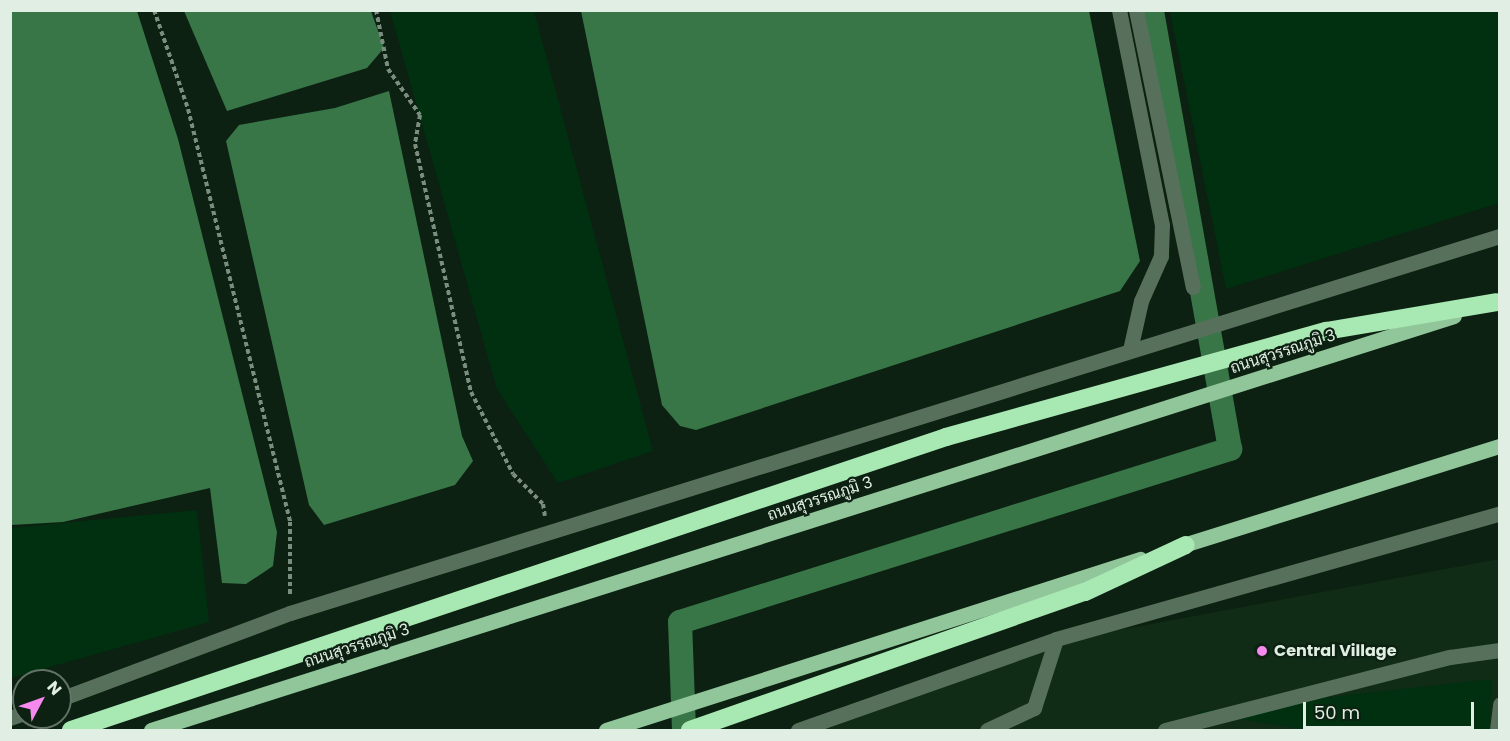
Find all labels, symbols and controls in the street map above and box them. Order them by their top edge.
street label: ถนนสุวรรณภูมิ 3 [1228,326,1338,378]
street label: ถนนสุวรรณภูมิ 3 [765,473,875,525]
street label: ถนนสุวรรณภูมิ 3 [302,620,412,672]
place label: Central Village [1274,641,1397,661]
marker: Central Village [1255,644,1269,658]
north arrow [12,669,72,729]
text: N [42,676,67,700]
scale bar [1306,690,1477,728]
text: 50 m [1314,700,1360,725]

